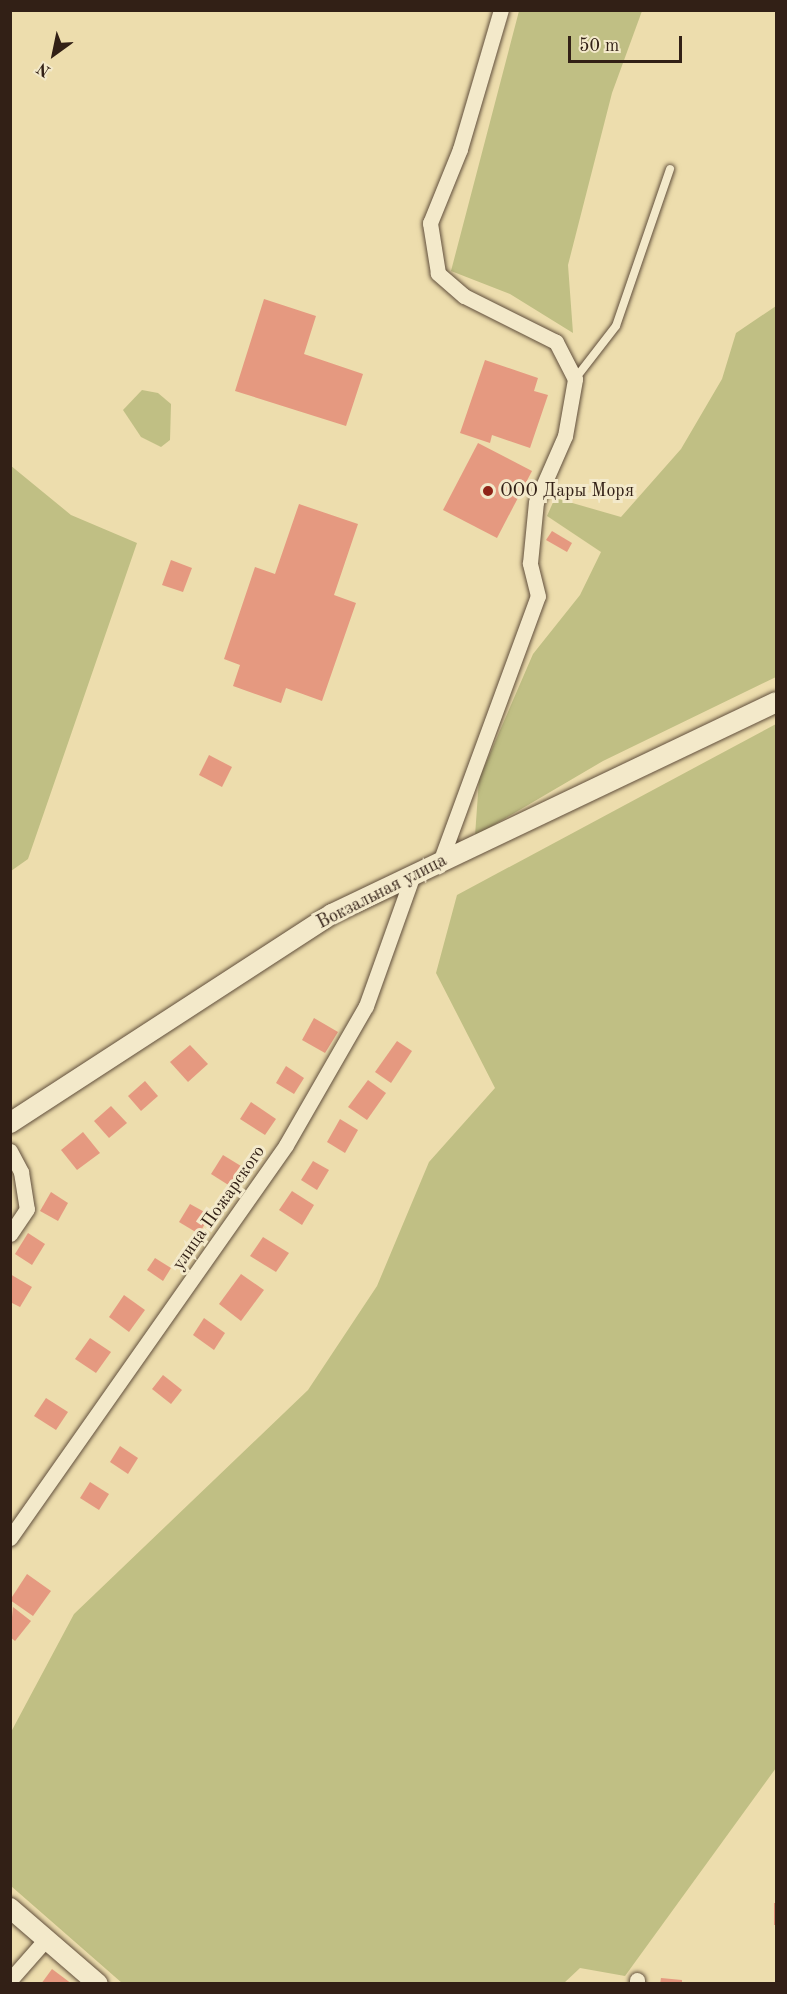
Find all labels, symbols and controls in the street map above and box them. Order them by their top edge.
north arrow [24,24,84,84]
scale bar [571,24,685,62]
text: 50 m [579,37,619,55]
text: N [35,59,54,79]
place label: ООО Дары Моря [500,480,634,502]
marker: ООО Дары Моря [481,484,495,498]
street label: Вокзальная улица [313,850,451,934]
street label: улица Пожарского [168,1142,270,1274]

